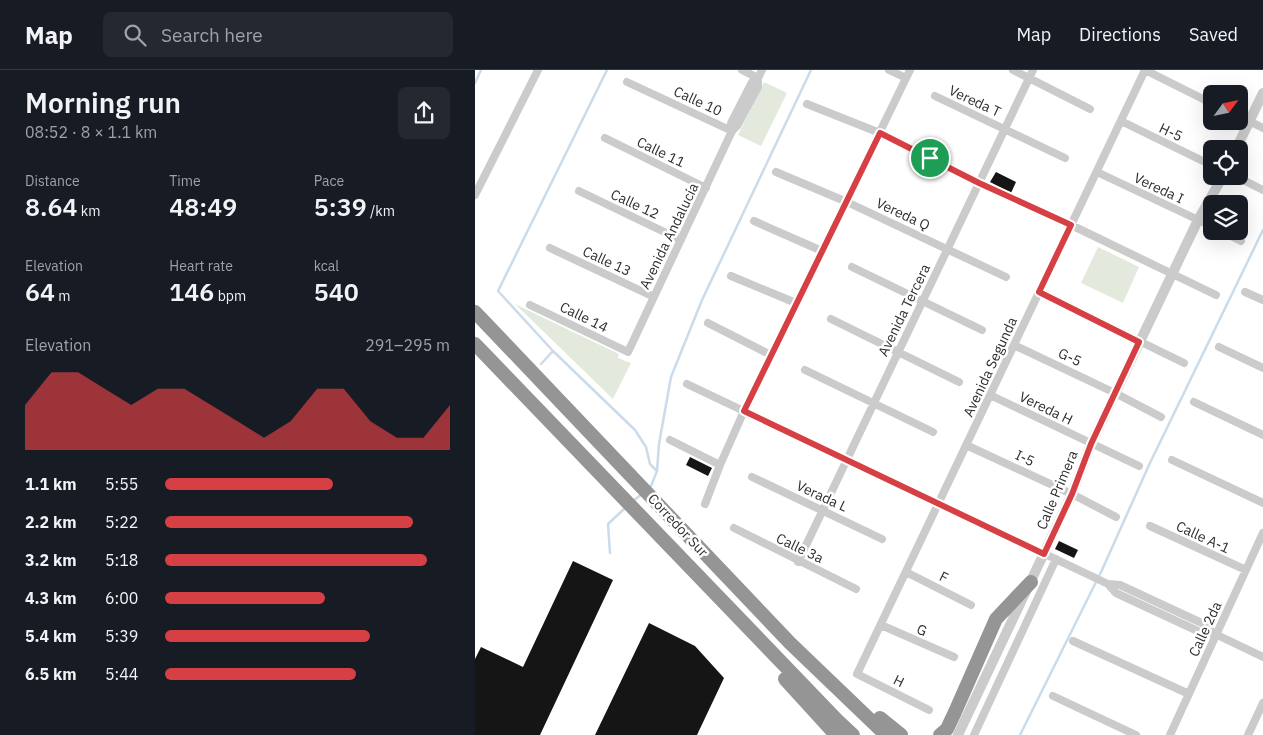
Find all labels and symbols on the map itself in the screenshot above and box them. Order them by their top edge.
street label: Vereda T [946,81,1004,121]
street label: Calle 10 [671,82,725,120]
north arrow [1203,85,1247,130]
street label: H-5 [1156,119,1186,145]
street label: Calle 11 [634,133,688,171]
pin [909,137,951,179]
street label: Vereda I [1131,169,1187,207]
street label: Avenida Andalucía [636,180,703,292]
street label: Calle 12 [608,185,662,223]
street label: Vereda Q [873,194,933,234]
street label: Calle 13 [580,242,634,280]
street label: Avenida Tercera [874,260,934,359]
street label: Calle 14 [557,298,611,336]
street label: Avenida Segunda [959,314,1021,420]
street label: G-5 [1055,344,1085,370]
street label: Vereda H [1016,387,1076,429]
street label: I-5 [1013,446,1037,470]
street label: Calle Primera [1032,447,1082,532]
street label: Verada L [794,476,850,516]
street label: Corredor Sur [644,490,712,560]
street label: Calle A-1 [1173,517,1233,557]
street label: Calle 3a [773,529,827,567]
street label: F [937,567,952,587]
street label: Calle 2da [1184,598,1226,659]
street label: G [914,620,930,640]
street label: H [891,671,907,691]

